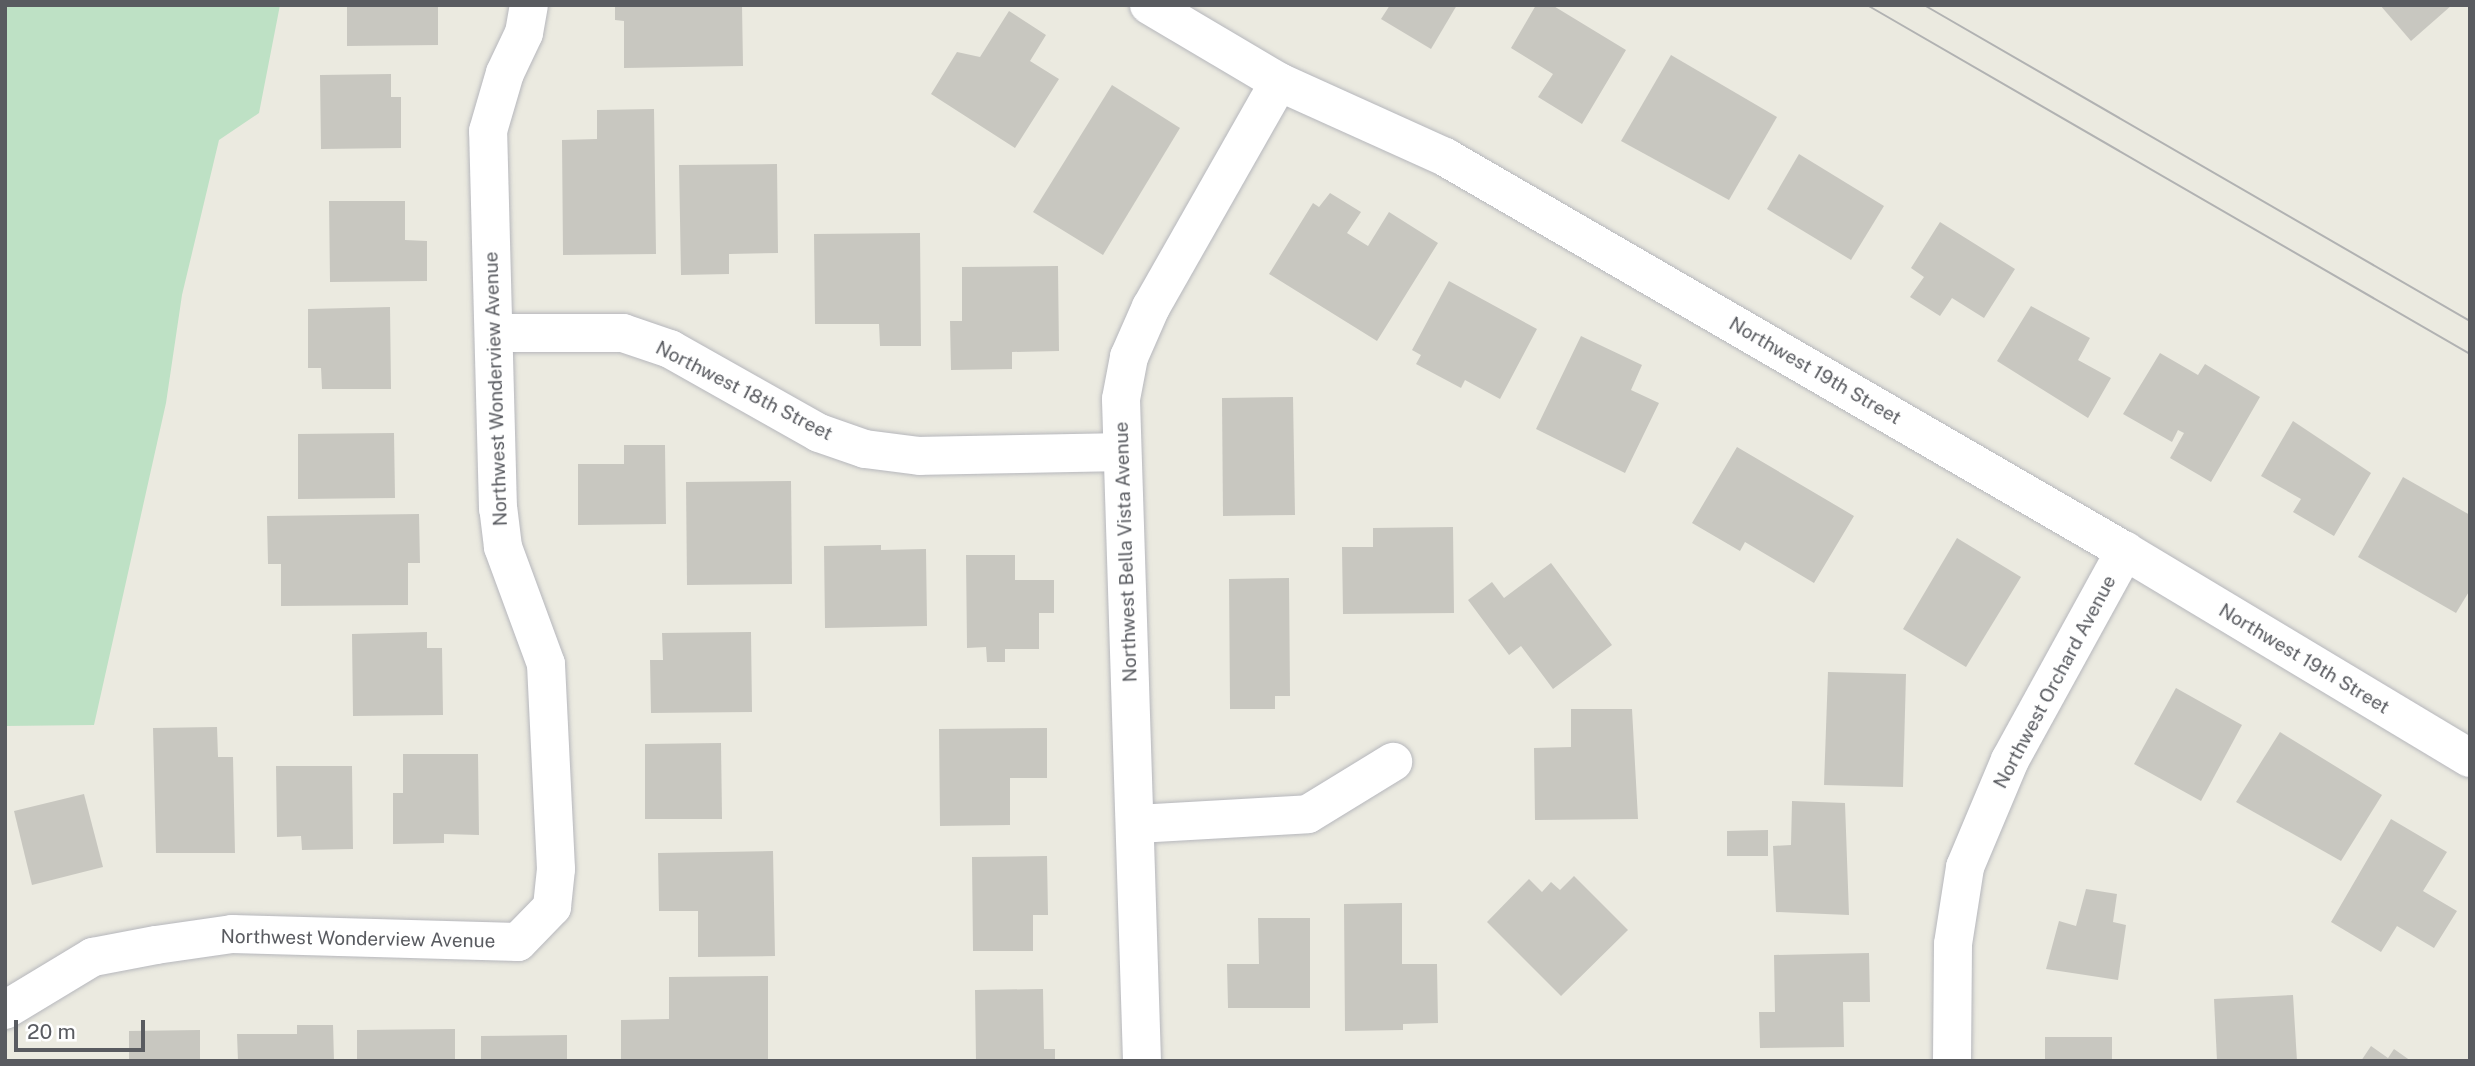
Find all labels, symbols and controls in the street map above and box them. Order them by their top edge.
street label: Northwest Wonderview Avenue [480,251,512,527]
street label: Northwest 19th Street [1725,312,1905,430]
street label: Northwest 18th Street [652,337,836,445]
street label: Northwest Bella Vista Avenue [1110,421,1142,683]
street label: Northwest Orchard Avenue [1989,572,2121,792]
street label: Northwest 19th Street [2215,599,2393,719]
street label: Northwest Wonderview Avenue [220,925,496,953]
scale bar [18,1006,149,1050]
text: 20 m [27,1019,76,1044]

